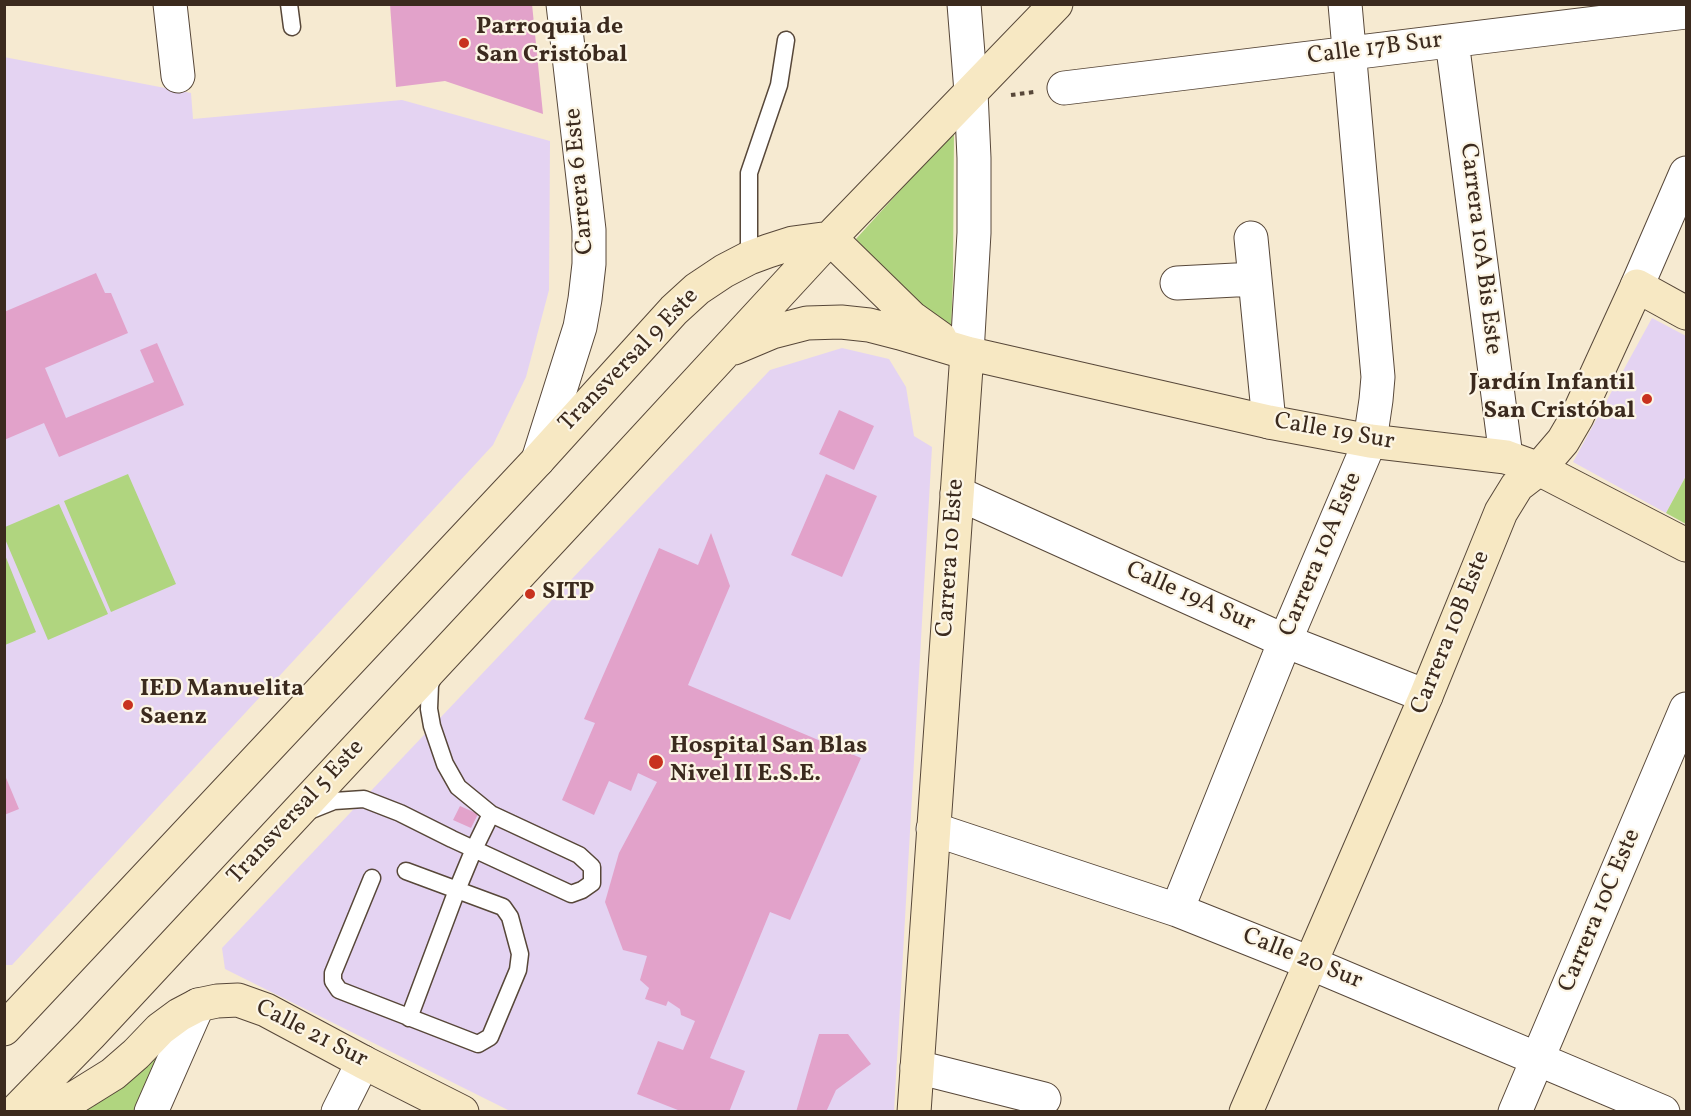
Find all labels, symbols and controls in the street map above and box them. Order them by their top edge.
place label: Parroquia de San Cristóbal [476,15,627,71]
street label: Calle 17B Sur [1306,27,1444,73]
marker: Parroquia de San Cristóbal [457,36,471,50]
street label: Carrera 6 Este [560,106,602,256]
street label: Carrera 10A Bis Este [1452,142,1506,356]
street label: Transversal 9 Este [554,283,706,439]
place label: Jardín Infantil San Cristóbal [1469,371,1635,427]
marker: Jardín Infantil San Cristóbal [1640,392,1654,406]
street label: Calle 19 Sur [1272,408,1396,458]
street label: Carrera 10A Este [1274,469,1370,641]
street label: Carrera 10 Este [932,478,972,638]
street label: Carrera 10B Este [1406,547,1498,719]
street label: Calle 19A Sur [1121,557,1259,639]
place label: SITP [542,580,594,608]
marker: SITP [523,587,537,601]
place label: IED Manuelita Saenz [140,677,304,733]
marker: IED Manuelita Saenz [121,698,135,712]
street label: Transversal 5 Este [222,734,372,892]
place label: Hospital San Blas Nivel II E.S.E. [670,734,867,790]
marker: Hospital San Blas Nivel II E.S.E. [647,753,665,771]
street label: Carrera 10C Este [1554,825,1648,997]
street label: Calle 20 Sur [1238,923,1366,997]
street label: Calle 21 Sur [250,994,372,1076]

